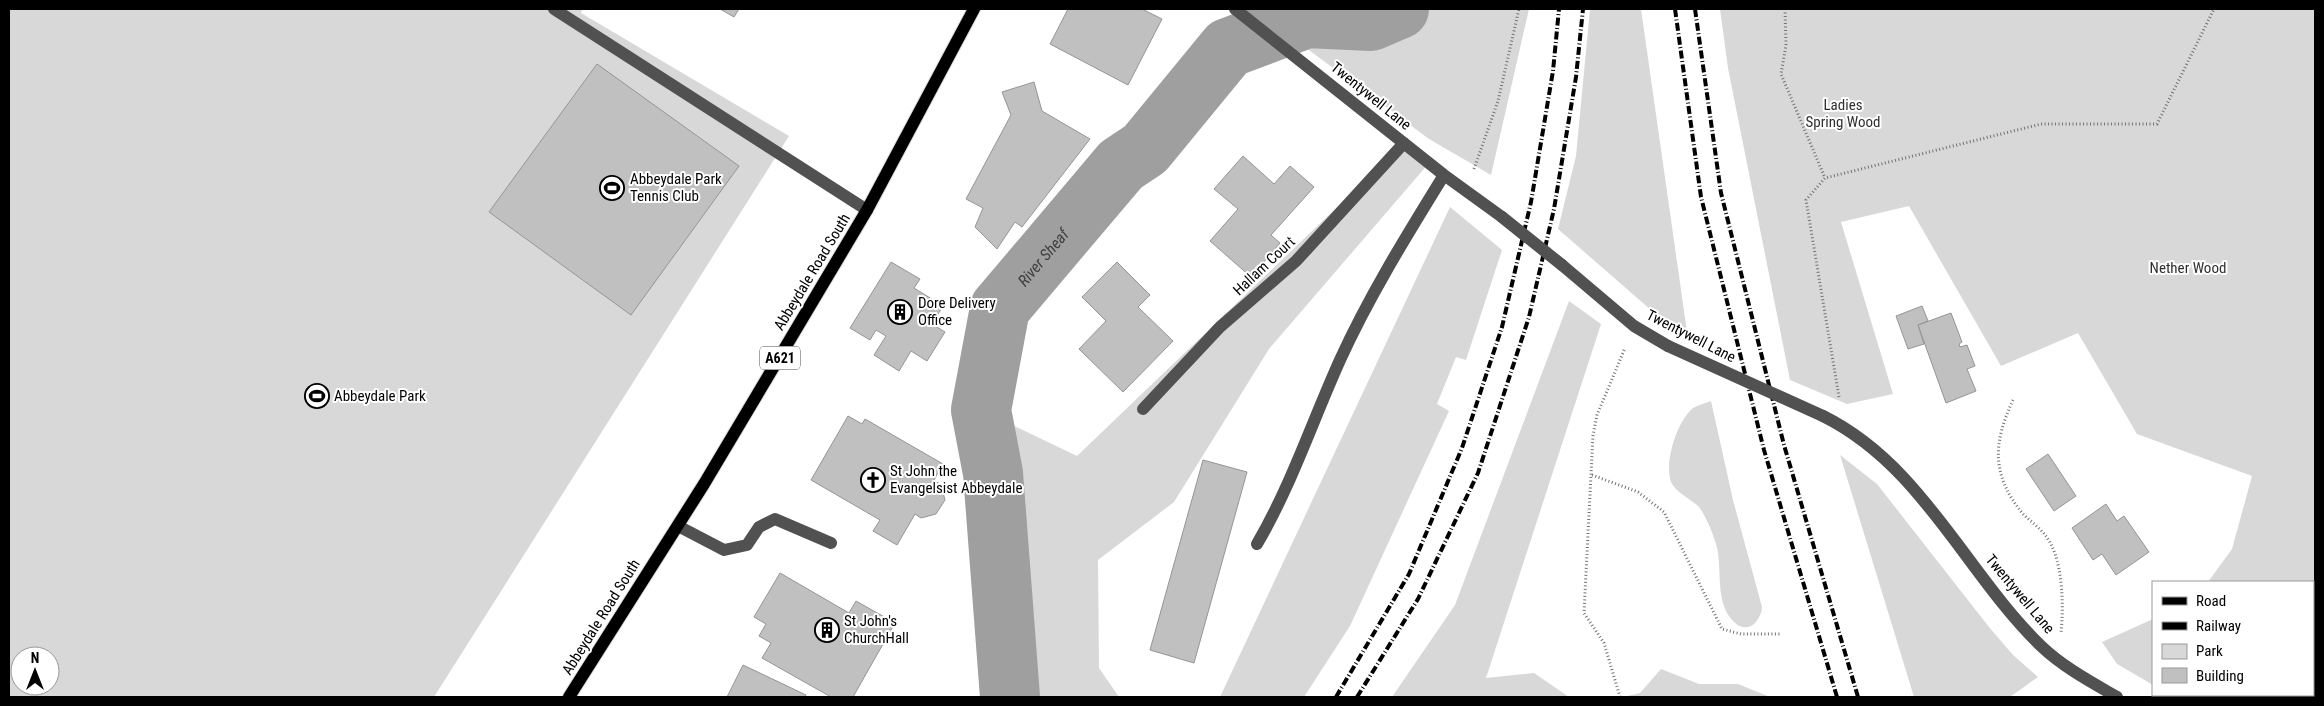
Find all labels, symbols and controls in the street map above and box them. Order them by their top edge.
street label: Twentywell Lane [1327,58,1415,134]
park label: Ladies Spring Wood [1806,96,1881,131]
place label: Abbeydale Park Tennis Club [630,170,722,205]
sports icon: Abbeydale Park Tennis Club [599,175,625,201]
street label: Abbeydale Road South [770,210,854,334]
water label: River Sheaf [1013,223,1074,290]
street label: Hallam Court [1229,233,1299,299]
park label: Nether Wood [2150,259,2226,277]
place label: Dore Delivery Office [918,294,996,329]
building icon: Dore Delivery Office [887,299,913,325]
street label: Twentywell Lane [1643,306,1739,366]
road number: A621 [760,346,800,369]
sports icon: Abbeydale Park [304,383,330,409]
place label: Abbeydale Park [334,387,426,405]
place label: St John the Evangelsist Abbeydale [890,462,1023,497]
church icon: St John the Evangelsist Abbeydale [860,467,886,493]
street label: Twentywell Lane [1982,551,2058,637]
street label: Abbeydale Road South [558,556,644,678]
legend [2152,581,2314,696]
text: Road [2196,592,2226,610]
place label: St John's ChurchHall [844,612,909,647]
building icon: St John's ChurchHall [814,617,840,643]
text: Railway [2196,617,2241,635]
text: Park [2196,642,2223,660]
north arrow [10,646,60,696]
text: N [31,650,39,666]
text: Building [2196,667,2244,685]

